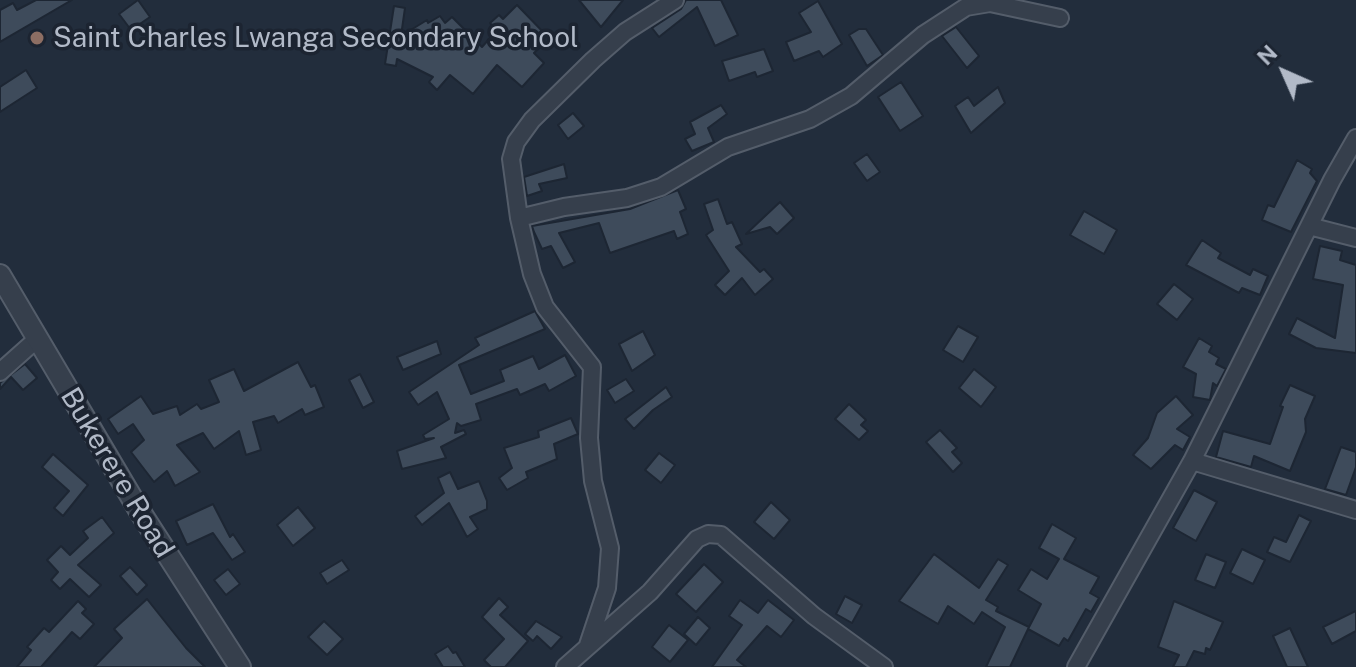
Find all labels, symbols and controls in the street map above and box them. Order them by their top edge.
place label: Saint Charles Lwanga Secondary School [53,21,578,55]
marker: Saint Charles Lwanga Secondary School [28,29,46,47]
north arrow [1244,32,1324,112]
text: N [1252,40,1282,70]
street label: Bukerere Road [53,382,181,564]

